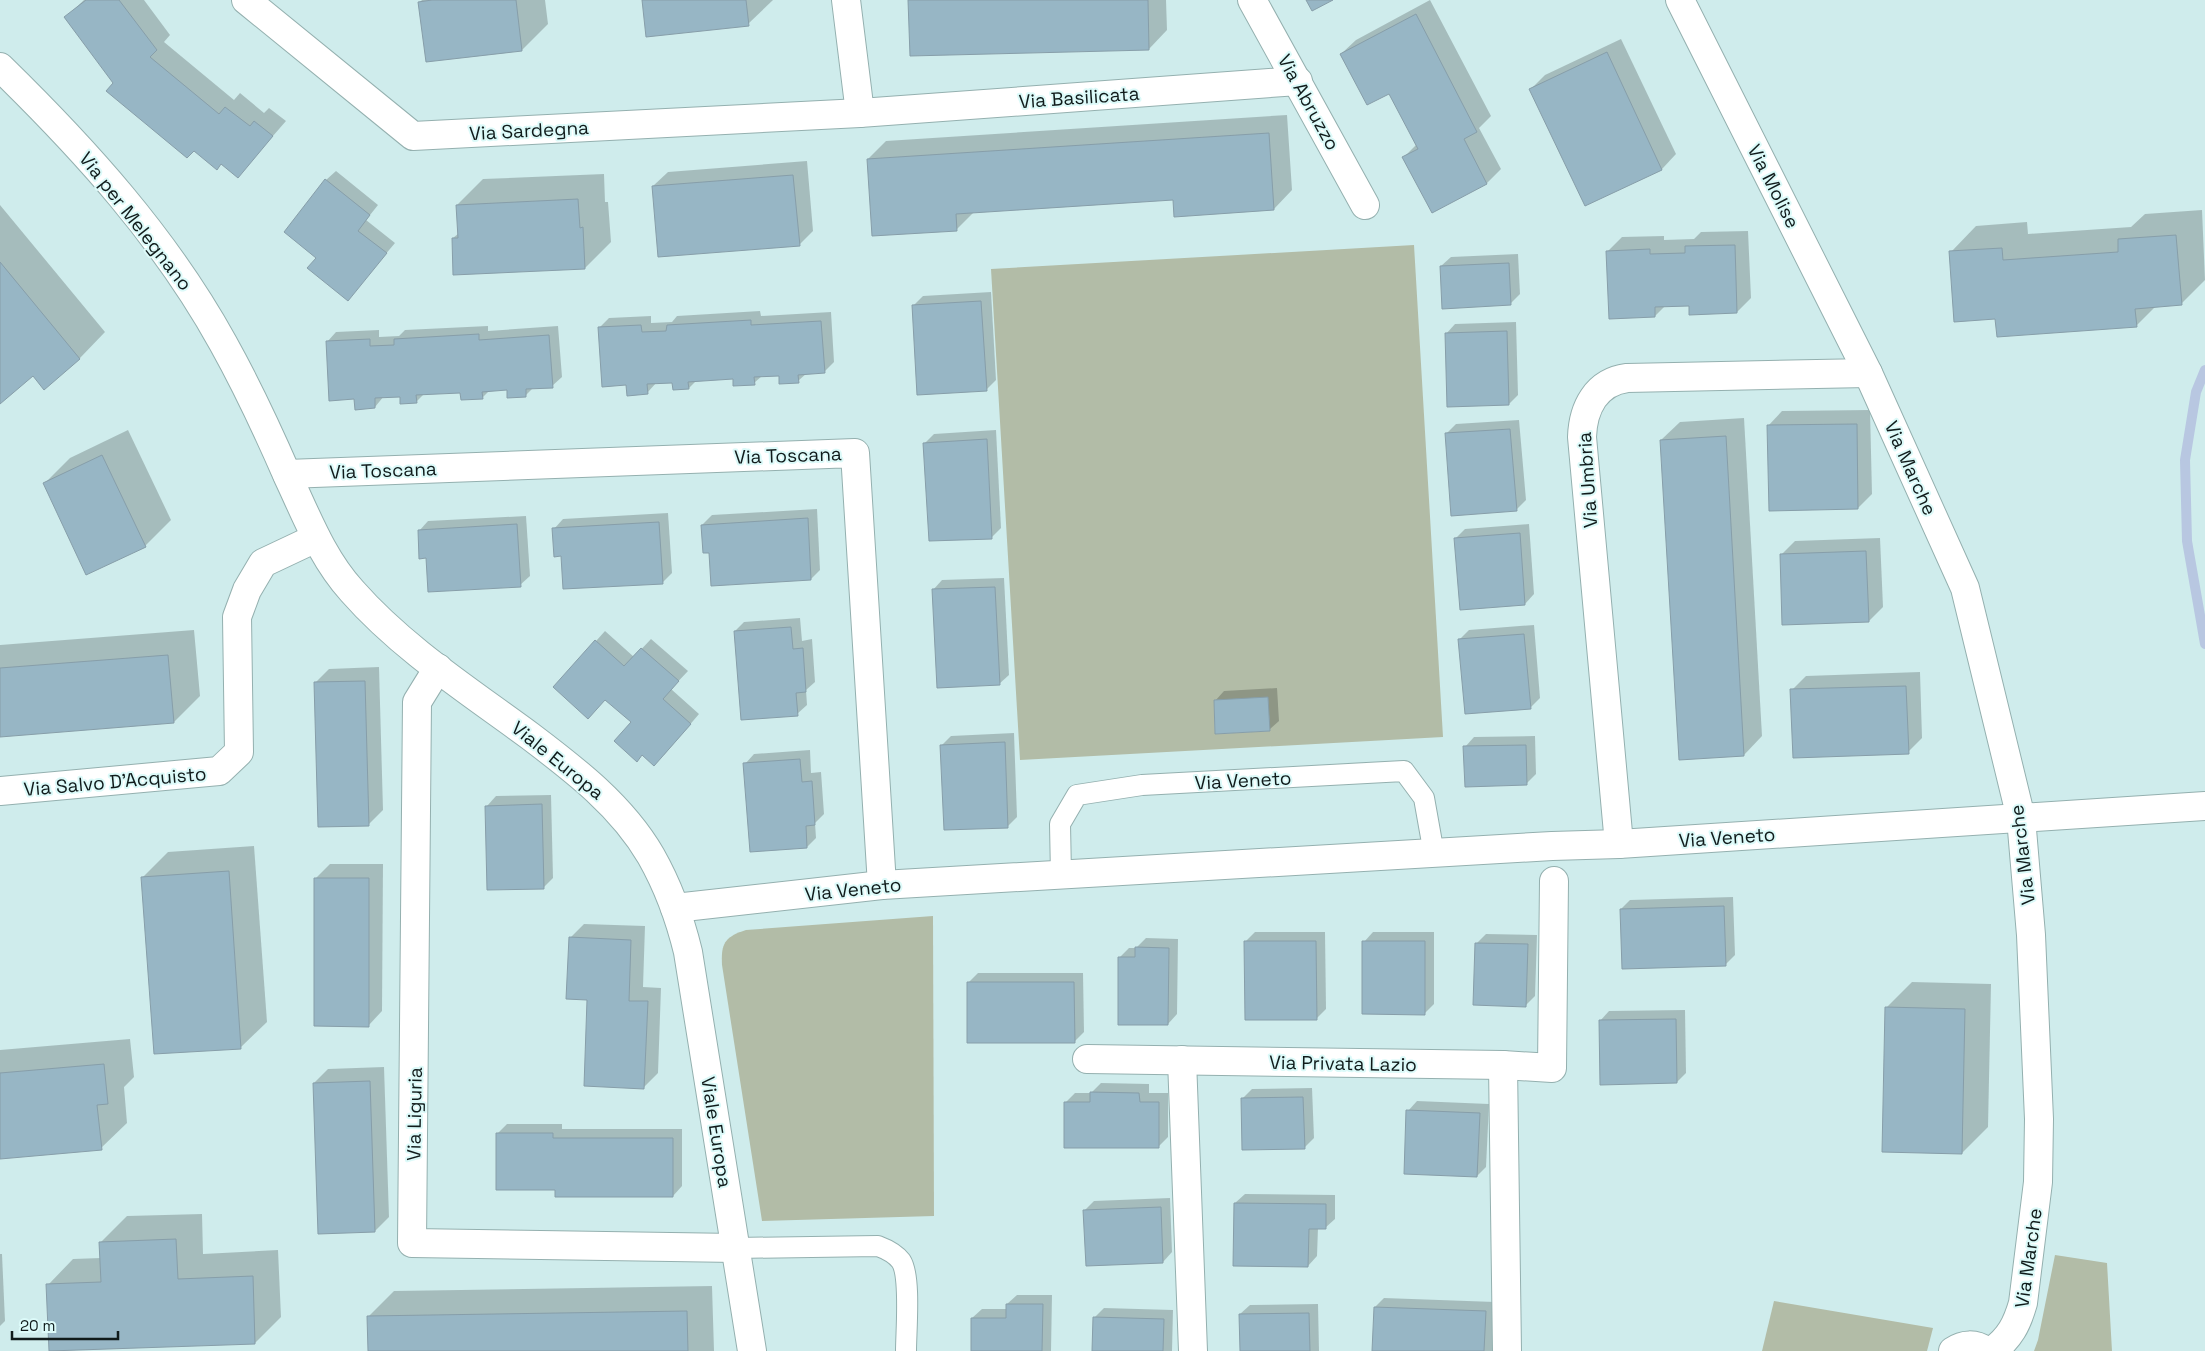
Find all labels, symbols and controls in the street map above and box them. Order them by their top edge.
street label: Via Abruzzo [1272,50,1345,155]
street label: Via Basilicata [1018,81,1140,114]
street label: Via Sardegna [469,115,590,146]
street label: Via Molise [1742,140,1805,232]
street label: Via per Melegnano [74,147,198,296]
street label: Via Marche [1879,417,1942,519]
street label: Via Umbria [1572,431,1603,529]
street label: Via Toscana [734,441,842,470]
street label: Via Toscana [329,456,437,485]
street label: Viale Europa [506,715,609,805]
street label: Via Salvo D'Acquisto [23,761,207,802]
street label: Via Veneto [1194,765,1292,796]
street label: Via Marche [2004,803,2041,906]
street label: Via Veneto [1678,822,1776,853]
street label: Via Veneto [804,872,903,907]
street label: Via Privata Lazio [1269,1050,1417,1077]
street label: Via Liguria [401,1067,428,1161]
street label: Viale Europa [695,1075,738,1189]
street label: Via Marche [2009,1206,2048,1310]
scale bar [12,1308,119,1340]
text: 20 m [20,1316,55,1335]

